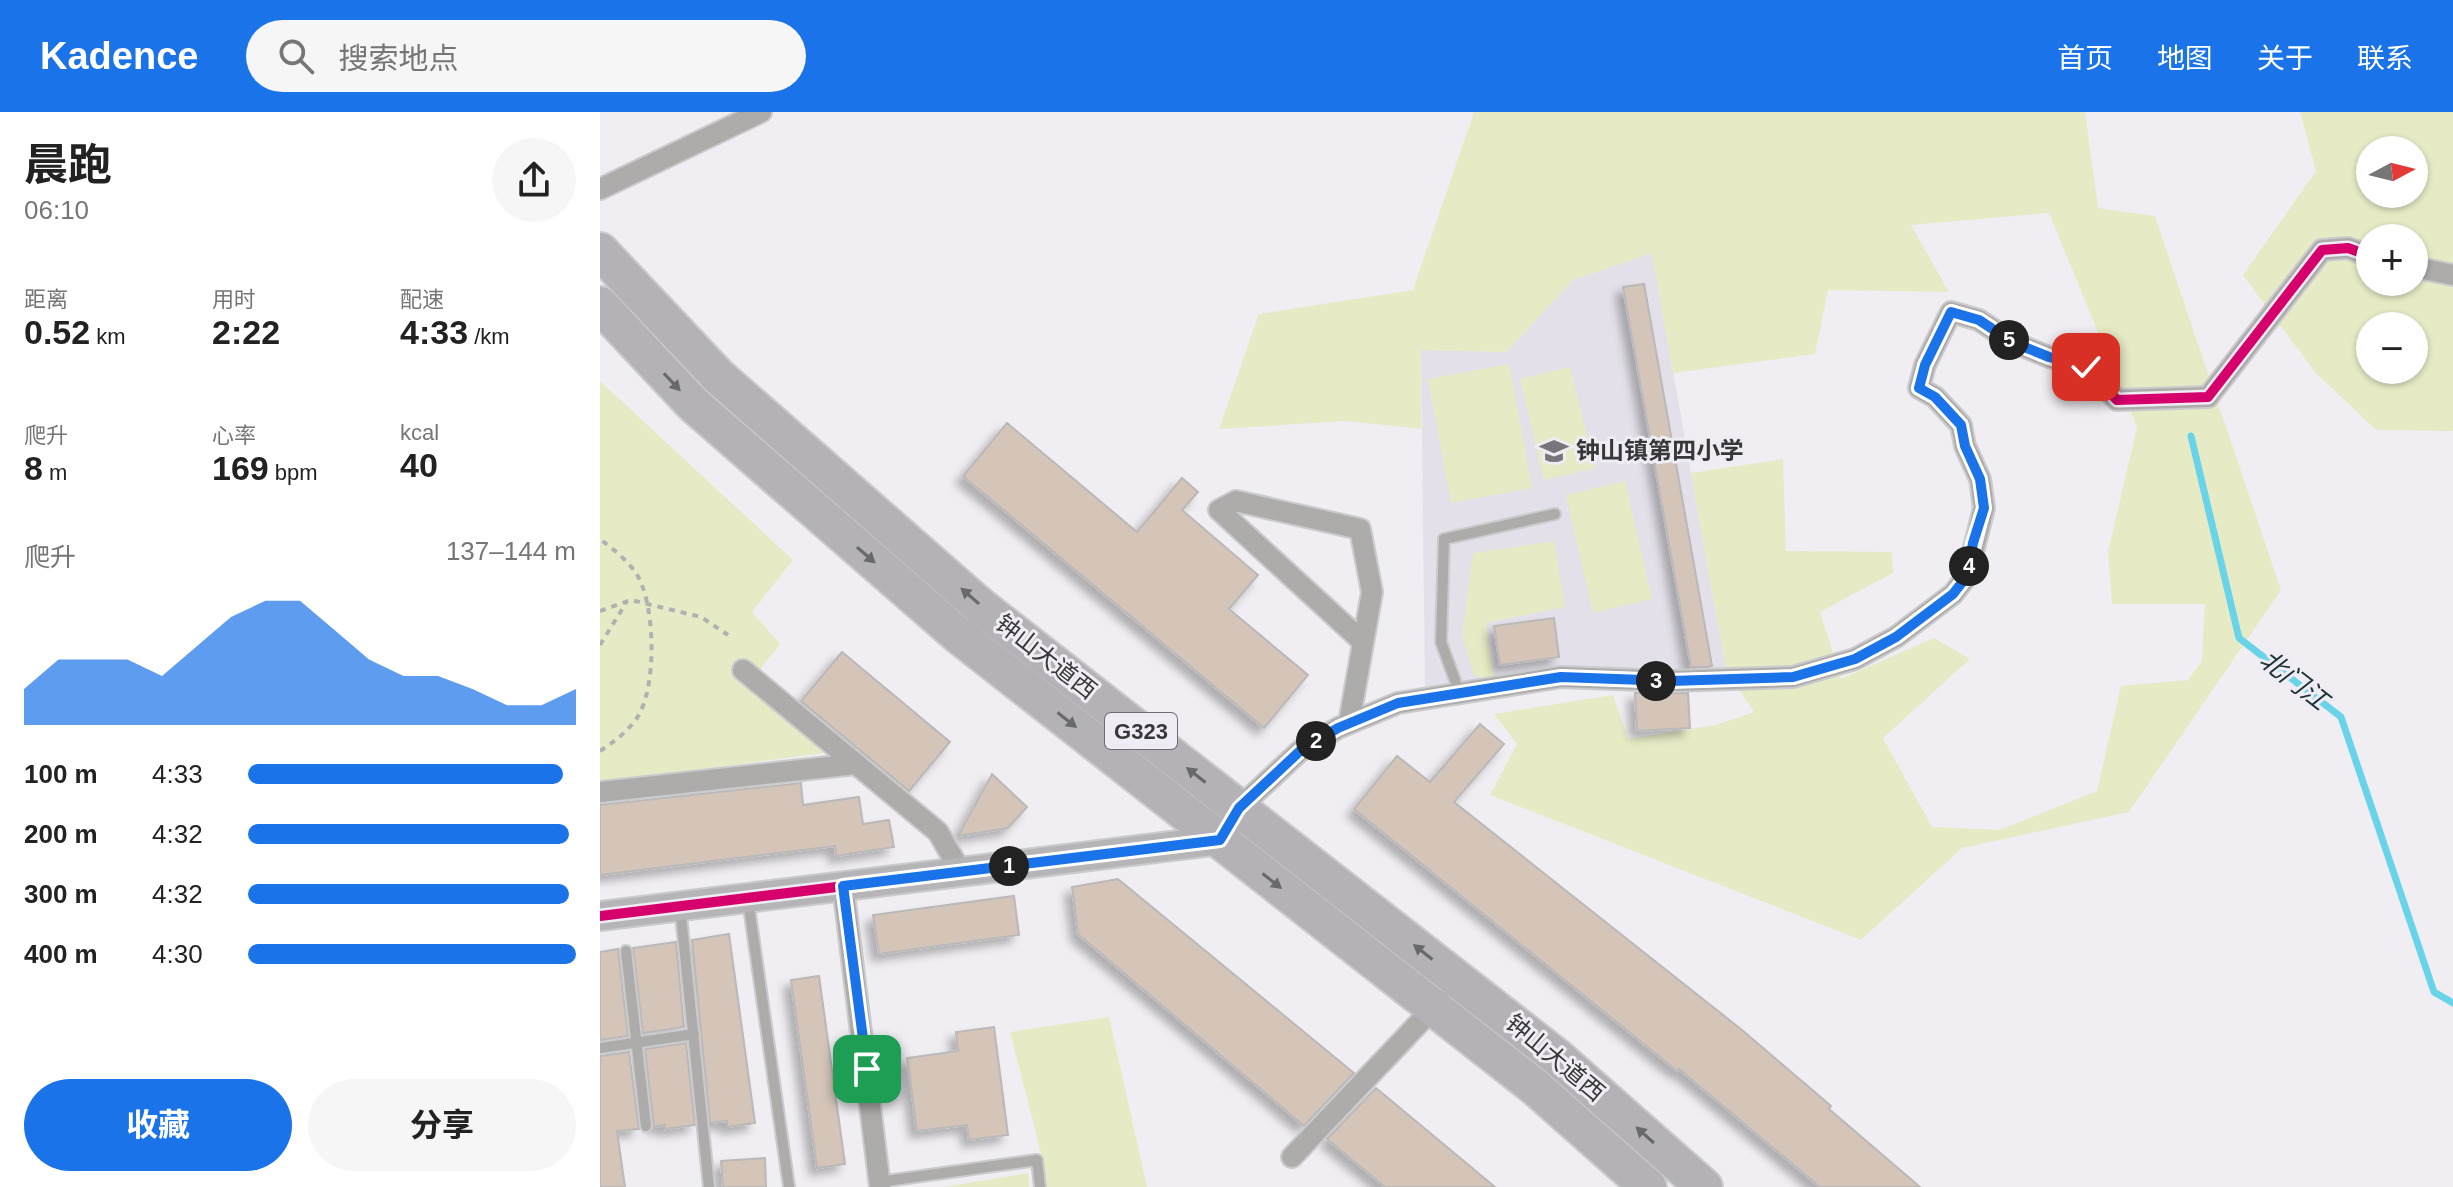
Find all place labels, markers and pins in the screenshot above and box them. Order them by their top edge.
pin: 5 [1989,320,2029,360]
pin [2052,333,2120,401]
school or university icon: 钟山镇第四小学 [1539,436,1569,466]
place label: 钟山镇第四小学 [1576,437,1744,464]
pin: 4 [1949,546,1989,586]
pin: 3 [1636,661,1676,701]
pin: 2 [1296,721,1336,761]
pin: 1 [989,846,1029,886]
pin [833,1035,901,1103]

